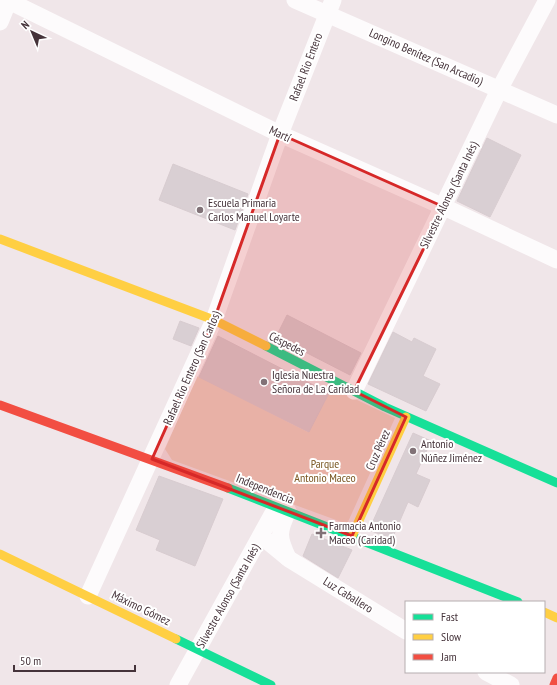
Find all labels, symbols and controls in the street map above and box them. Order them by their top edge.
north arrow [12,12,52,52]
text: N [18,18,32,32]
street label: Longino Benítez (San Arcadio) [367,25,486,88]
street label: Rafael Rio Entero [286,31,325,103]
street label: Martí [267,122,294,145]
street label: Silvestre Alonso (Santa Inés) [416,139,481,251]
place label: Escuela Primaria Carlos Manuel Loyarte [208,195,300,224]
marker: Escuela Primaria Carlos Manuel Loyarte [195,205,205,215]
street label: Rafael Rio Entero (San Carlos) [160,308,224,427]
street label: Céspedes [267,328,308,359]
place label: Iglesia Nuestra Señora de La Caridad [272,367,359,396]
marker: Iglesia Nuestra Señora de La Caridad [259,377,269,387]
street label: Cruz Pérez [362,427,393,472]
place label: Antonio Núñez Jiménez [421,436,482,465]
marker: Antonio Núñez Jiménez [408,446,418,456]
park label: Parque Antonio Maceo [294,456,356,485]
street label: Independencia [234,470,296,507]
place label: Farmacia Antonio Maceo (Caridad) [329,518,401,547]
marker: Farmacia Antonio Maceo (Caridad) [316,528,326,538]
street label: Silvestre Alonso (Santa Inés) [193,541,263,651]
street label: Luz Caballero [321,573,376,616]
street label: Máximo Gómez [109,587,173,628]
legend [405,601,545,673]
text: Fast [441,609,459,624]
text: Slow [441,629,462,644]
scale bar [14,647,135,673]
text: Jam [440,649,457,664]
text: 50 m [20,653,41,668]

